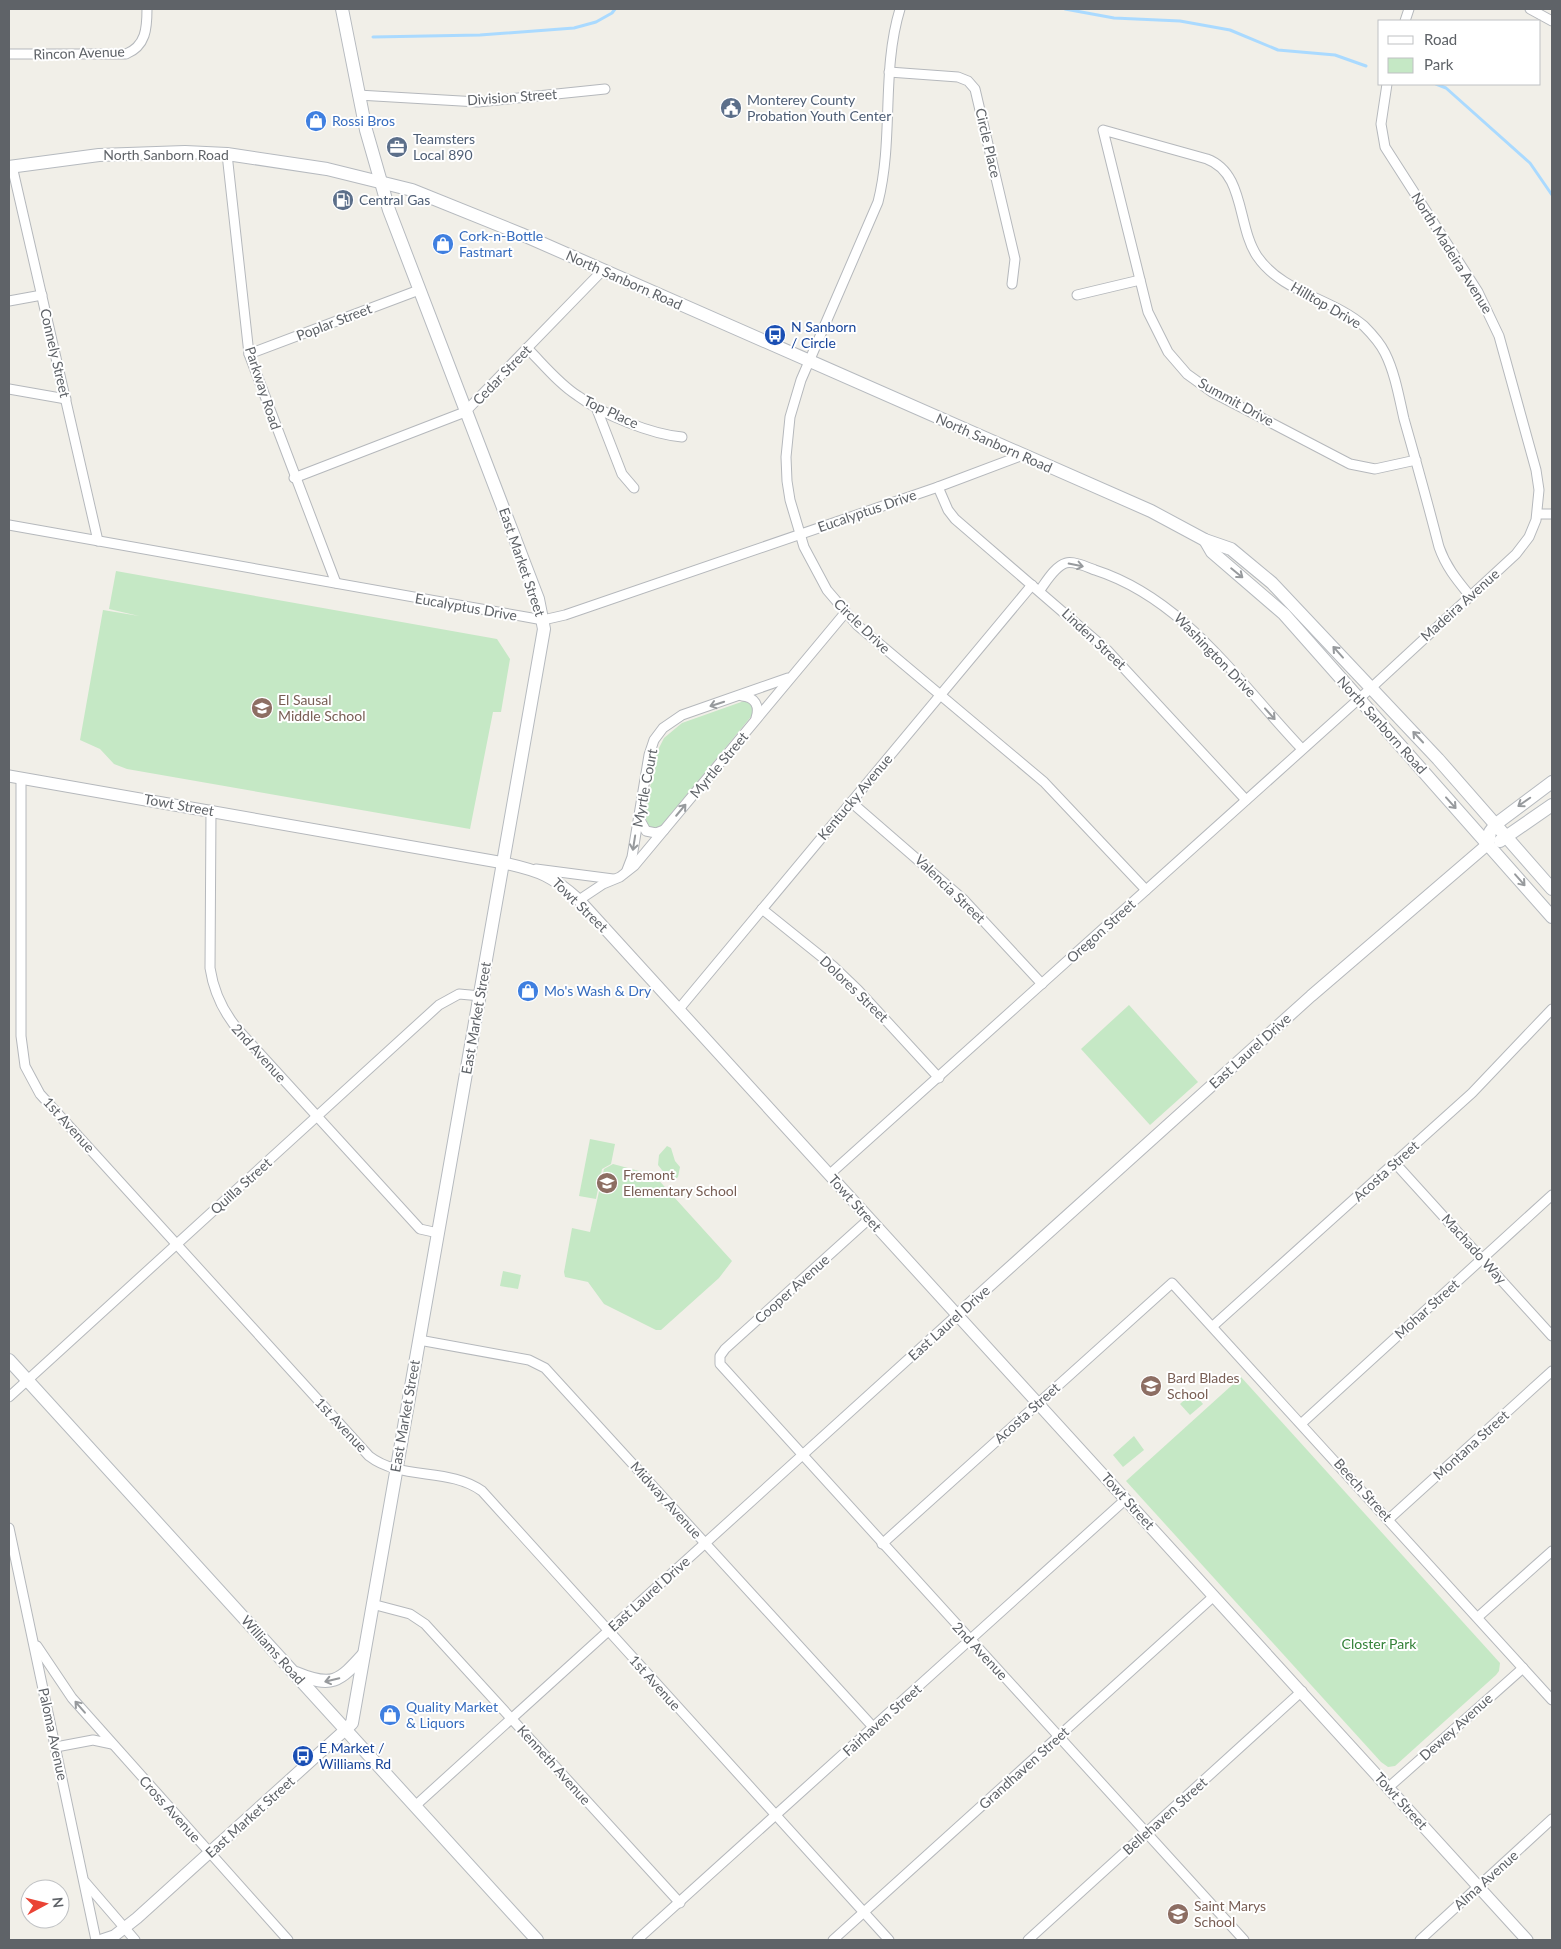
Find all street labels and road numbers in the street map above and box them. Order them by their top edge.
street label: Rincon Avenue [33,42,125,63]
street label: Division Street [466,85,557,108]
street label: Circle Place [972,106,1005,179]
street label: North Sanborn Road [103,146,229,163]
street label: North Madeira Avenue [1408,189,1497,316]
street label: North Sanborn Road [563,246,685,313]
street label: Hilltop Drive [1288,278,1364,331]
street label: Poplar Street [294,299,374,344]
street label: Connely Street [37,307,74,399]
street label: Cedar Street [469,341,534,408]
street label: Parkway Road [242,344,285,432]
street label: Summit Drive [1196,374,1277,429]
street label: Top Place [581,391,641,432]
street label: North Sanborn Road [933,409,1055,476]
street label: Eucalyptus Drive [815,486,918,535]
street label: East Market Street [496,505,549,618]
street label: Madeira Avenue [1417,565,1502,644]
street label: Eucalyptus Drive [414,589,518,624]
street label: Circle Drive [831,595,894,657]
street label: Linden Street [1059,605,1130,673]
street label: Washington Drive [1171,609,1260,700]
street label: North Sanborn Road [1334,672,1431,777]
street label: Myrtle Street [686,728,751,801]
street label: Myrtle Court [629,747,660,829]
street label: Kentucky Avenue [814,750,895,843]
street label: Towt Street [143,790,215,819]
street label: Valencia Street [912,851,989,926]
street label: Towt Street [549,874,612,935]
street label: Oregon Street [1063,895,1139,966]
street label: Dolores Street [817,952,892,1025]
street label: East Market Street [457,960,494,1076]
street label: East Laurel Drive [1205,1010,1294,1092]
street label: 2nd Avenue [229,1020,290,1086]
street label: 1st Avenue [40,1093,99,1156]
street label: Acosta Street [1349,1137,1422,1204]
street label: Quilla Street [207,1154,275,1217]
street label: Towt Street [825,1171,885,1235]
street label: Machado Way [1439,1210,1511,1288]
street label: Cooper Avenue [751,1251,833,1327]
street label: Mohar Street [1391,1275,1462,1342]
street label: East Laurel Drive [904,1282,993,1364]
street label: East Market Street [386,1358,423,1474]
street label: Acosta Street [990,1379,1063,1446]
street label: 1st Avenue [312,1394,371,1456]
street label: Montana Street [1429,1406,1512,1483]
street label: Beech Street [1331,1455,1396,1525]
street label: Midway Avenue [627,1458,706,1542]
street label: Towt Street [1098,1469,1158,1533]
street label: East Laurel Drive [604,1553,693,1635]
street label: Williams Road [238,1612,309,1688]
street label: 2nd Avenue [949,1618,1012,1683]
street label: 1st Avenue [626,1651,685,1714]
street label: Fairhaven Street [839,1680,924,1759]
street label: Paloma Avenue [35,1686,72,1782]
street label: Dewey Avenue [1416,1689,1496,1764]
street label: Kenneth Avenue [514,1721,595,1808]
street label: Grandhaven Street [975,1723,1072,1812]
street label: Towt Street [1371,1769,1431,1833]
street label: Cross Avenue [136,1772,205,1845]
street label: East Market Street [202,1772,298,1861]
street label: Bellehaven Street [1119,1773,1210,1858]
street label: Alma Avenue [1450,1846,1521,1913]

